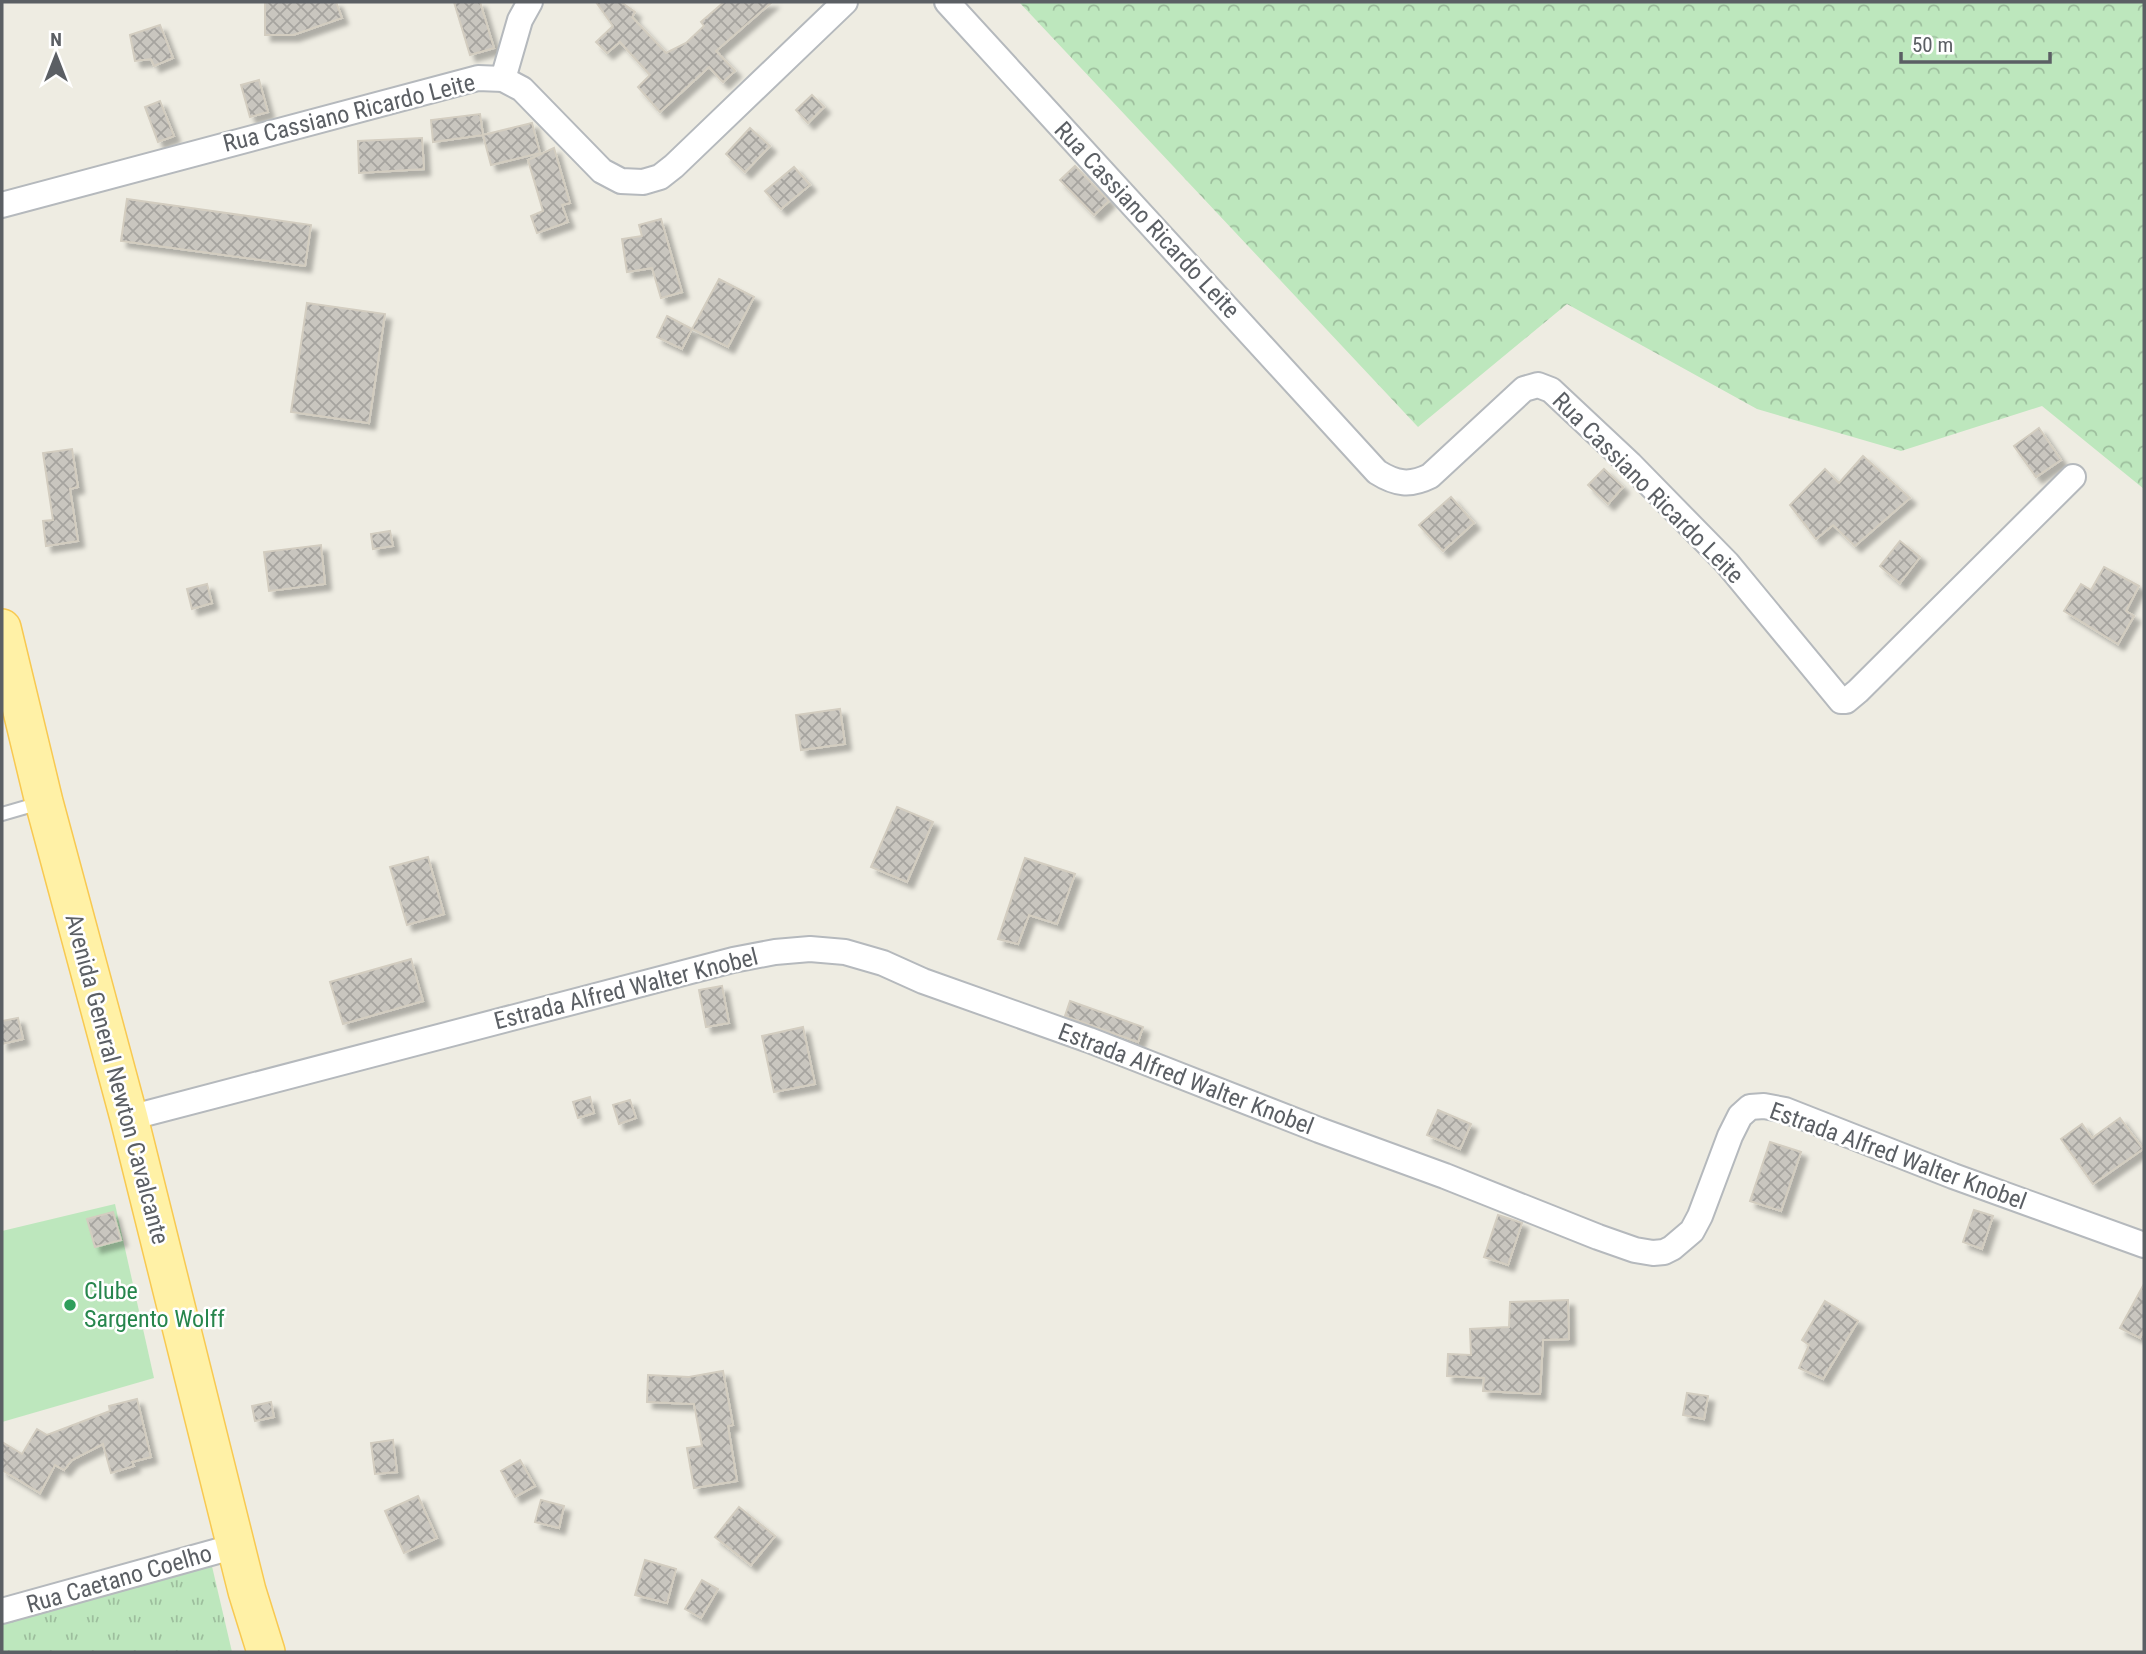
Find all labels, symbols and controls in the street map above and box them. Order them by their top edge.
north arrow [21,21,91,91]
scale bar [1901,21,2050,65]
text: N [50,28,62,51]
text: 50 m [1912,33,1953,57]
street label: Rua Cassiano Ricardo Leite [220,68,478,158]
street label: Rua Cassiano Ricardo Leite [1049,116,1245,324]
street label: Rua Cassiano Ricardo Leite [1547,387,1749,589]
street label: Avenida General Newton Cavalcante [59,911,175,1247]
street label: Estrada Alfred Walter Knobel [491,943,761,1035]
street label: Estrada Alfred Walter Knobel [1054,1017,1318,1141]
street label: Estrada Alfred Walter Knobel [1766,1096,2030,1216]
place label: Clube Sargento Wolff [84,1277,225,1333]
marker: Clube Sargento Wolff [62,1297,78,1313]
street label: Rua Caetano Coelho [23,1539,215,1619]

